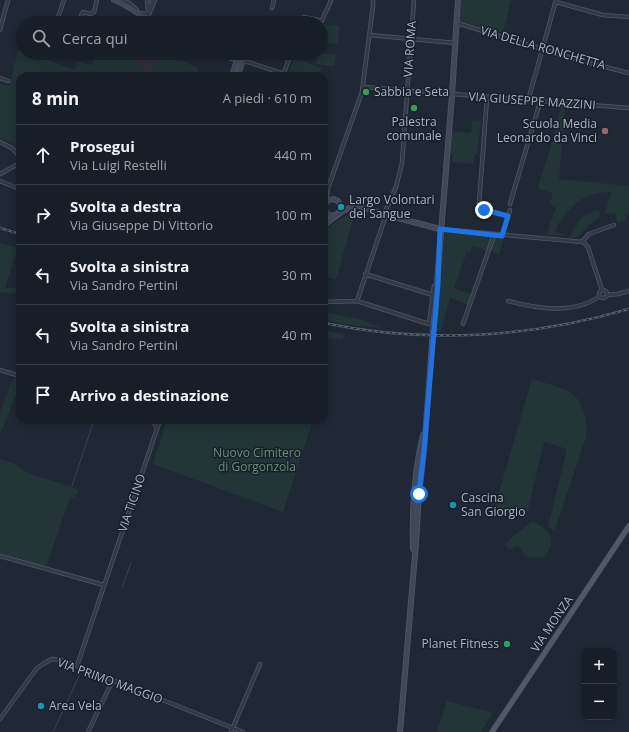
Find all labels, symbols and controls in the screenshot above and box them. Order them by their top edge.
search box [16,16,328,60]
street label: VIA ROMA [399,20,420,78]
street label: VIA DELLA RONCHETTA [479,22,608,74]
icon: search [30,27,52,49]
text: Cerca qui [62,28,128,48]
place label: Sabbia e Seta [374,83,449,100]
text: 8 min [32,87,79,110]
marker: Sabbia e Seta [361,87,371,97]
street label: VIA GIUSEPPE MAZZINI [468,88,596,113]
text: A piedi · 610 m [223,89,312,107]
marker: Palestra comunale [409,103,419,113]
place label: Palestra comunale [386,113,442,144]
place label: Scuola Media Leonardo da Vinci [497,115,597,146]
marker: Scuola Media Leonardo da Vinci [600,126,610,136]
text: Prosegui [70,136,135,156]
icon: ahead [32,144,54,166]
text: 440 m [274,146,312,164]
text: Via Luigi Restelli [70,156,167,174]
place label: Largo Volontari del Sangue [349,191,435,222]
text: Svolta a destra [70,196,181,216]
route end [475,201,493,219]
marker: Largo Volontari del Sangue [336,202,346,212]
icon: right [32,204,54,226]
text: 100 m [274,206,312,224]
text: Via Giuseppe Di Vittorio [70,216,213,234]
text: Svolta a sinistra [70,256,189,276]
icon: left [32,264,54,286]
text: 30 m [282,266,312,284]
text: Via Sandro Pertini [70,276,178,294]
text: Svolta a sinistra [70,316,189,336]
icon: left [32,324,54,346]
text: 40 m [282,326,312,344]
text: Via Sandro Pertini [70,336,178,354]
icon: arrive [32,384,54,406]
text: Arrivo a destinazione [70,385,229,405]
park label: Nuovo Cimitero di Gorgonzola [213,444,301,475]
street label: VIA TICINO [114,471,149,534]
route start [410,485,428,503]
place label: Cascina San Giorgio [461,489,525,520]
marker: Cascina San Giorgio [448,500,458,510]
street label: VIA MONZA [526,592,577,655]
place label: Planet Fitness [422,635,499,652]
marker: Planet Fitness [502,639,512,649]
map controls [581,648,617,720]
button: + [581,648,617,684]
street label: VIA PRIMO MAGGIO [55,654,165,707]
button: − [581,684,617,720]
place label: Area Vela [49,697,102,714]
marker: Area Vela [36,701,46,711]

